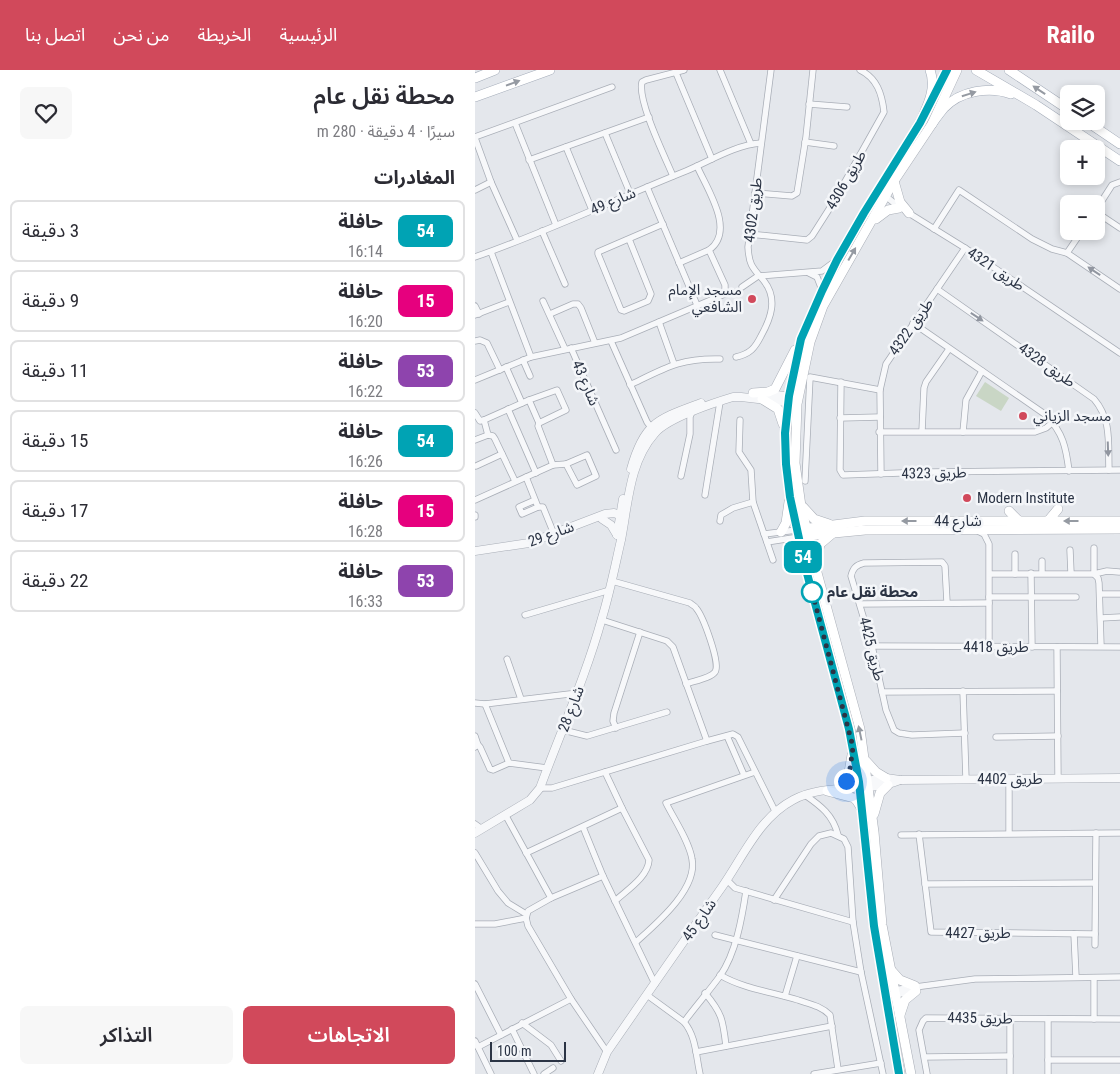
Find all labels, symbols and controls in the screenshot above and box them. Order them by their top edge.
text: Railo [1046,21,1095,49]
text: اتصل بنا [25,24,85,45]
text: من نحن [113,24,169,45]
text: الخريطة [197,24,251,45]
text: الرئيسية [279,24,337,45]
one-way arrow [506,79,521,87]
text: محطة نقل عام [314,82,455,110]
one-way arrow [1032,85,1046,95]
map controls [1060,85,1105,240]
button: layers [1060,85,1105,130]
button: heart [20,87,72,139]
one-way arrow [961,90,976,97]
text: سيرًا · 4 دقيقة · 280 m [317,122,455,141]
button: + [1060,140,1105,185]
street label: طريق 4306 [822,147,871,213]
text: المغادرات [374,166,455,189]
street label: طريق 4302 [740,176,767,244]
street label: شارع 49 [588,183,640,221]
button: − [1060,195,1105,240]
text: حافلة [338,210,383,233]
text: 3 دقيقة [22,219,79,242]
text: 54 [416,220,435,241]
text: 16:14 [348,242,383,261]
street label: طريق 4321 [963,243,1028,296]
one-way arrow [848,247,856,262]
one-way arrow [1087,266,1100,276]
text: حافلة [338,280,383,303]
place label: مسجد الإمام الشافعي [669,281,742,318]
text: 9 دقيقة [22,289,79,312]
text: 15 [416,290,435,311]
marker: مسجد الإمام الشافعي [746,293,758,305]
street label: طريق 4322 [885,295,938,359]
text: 16:20 [348,312,383,331]
one-way arrow [970,312,984,322]
street label: طريق 4328 [1015,339,1079,392]
text: حافلة [338,350,383,373]
street label: شارع 43 [566,358,604,410]
text: 11 دقيقة [22,359,88,382]
text: 53 [416,360,435,381]
text: 16:22 [348,382,383,401]
place label: مسجد الزياني [1033,407,1112,427]
marker: مسجد الزياني [1017,410,1029,422]
text: حافلة [338,420,383,443]
text: 15 دقيقة [22,429,88,452]
text: 54 [416,430,435,451]
one-way arrow [1105,442,1113,458]
text: 16:26 [348,452,383,471]
street label: طريق 4323 [901,463,967,484]
place label: Modern Institute [977,489,1075,507]
text: حافلة [338,490,383,513]
marker: Modern Institute [961,492,973,504]
text: 17 دقيقة [22,499,88,522]
text: 15 [416,500,435,521]
street label: شارع 44 [934,512,982,533]
street label: شارع 29 [526,517,578,553]
one-way arrow [901,517,917,525]
one-way arrow [1063,517,1079,525]
text: 16:28 [348,522,383,541]
line badge: 54 [781,541,825,573]
text: 54 [794,546,812,567]
text: حافلة [338,560,383,583]
text: 22 دقيقة [22,569,88,592]
text: 53 [416,570,435,591]
marker: محطة نقل عام [801,581,823,603]
place label: محطة نقل عام [827,583,918,603]
text: 16:33 [348,592,383,611]
street label: طريق 4425 [854,615,889,683]
street label: طريق 4418 [963,638,1029,657]
street label: شارع 28 [554,683,591,735]
one-way arrow [856,724,864,740]
your location [834,769,859,794]
street label: طريق 4402 [977,770,1043,789]
street label: شارع 45 [678,895,723,946]
street label: طريق 4427 [945,924,1011,943]
button: التذاكر [20,1006,233,1064]
button: الاتجاهات [243,1006,455,1064]
street label: طريق 4435 [947,1008,1013,1029]
scale bar [490,1039,566,1062]
text: 100 m [497,1043,532,1059]

